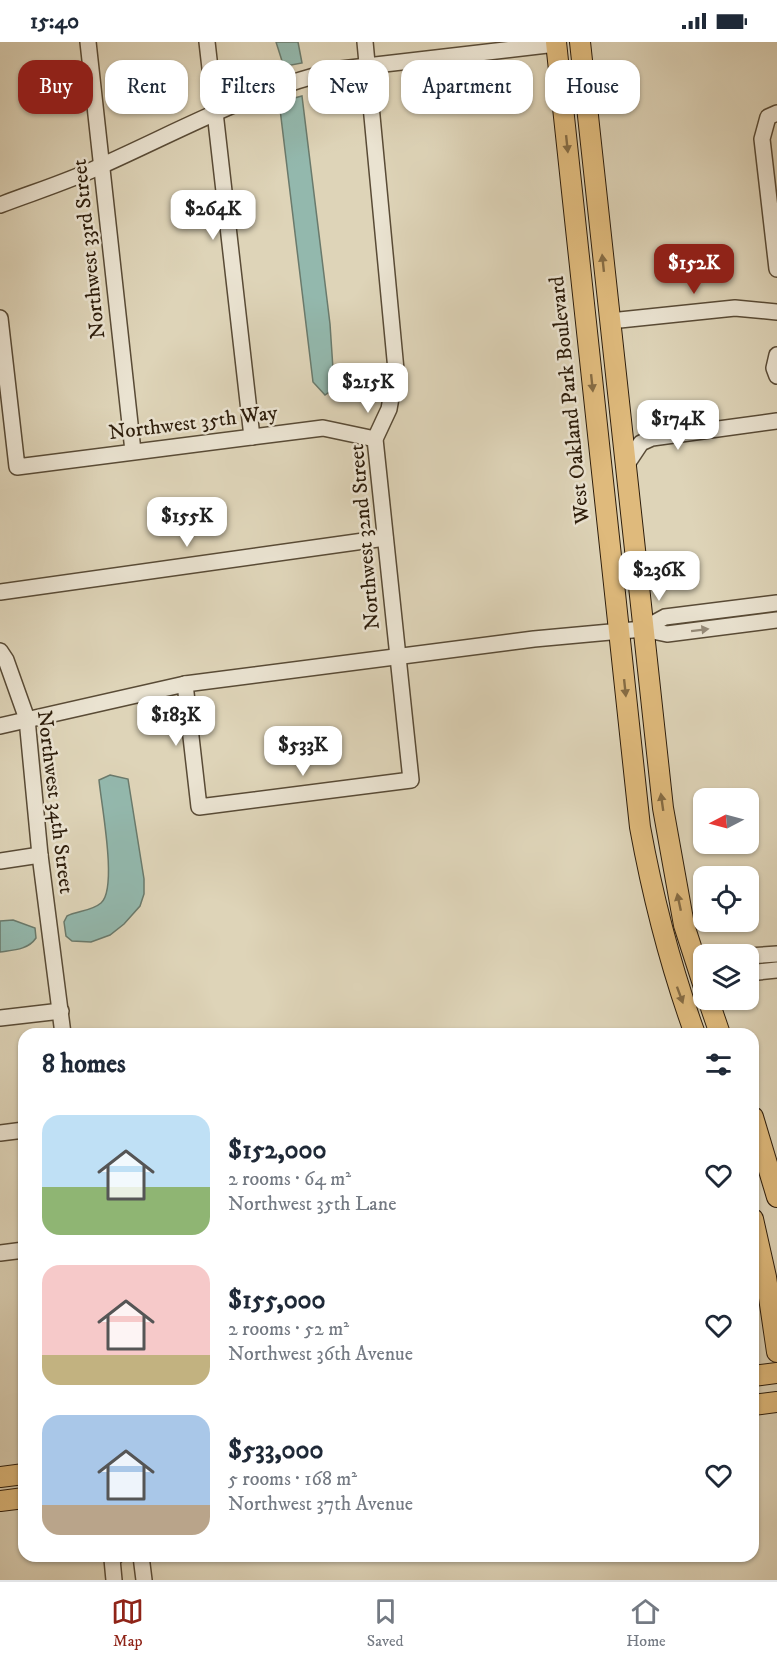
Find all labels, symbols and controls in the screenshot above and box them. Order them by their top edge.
text: 15:40 [30,8,79,35]
chip: Buy [18,60,93,114]
chip: Rent [105,60,188,114]
chip: Filters [200,60,296,114]
chip: New [308,60,389,114]
chip: Apartment [401,60,533,114]
chip: House [545,60,640,114]
one-way arrow [562,134,572,153]
street label: Northwest 33rd Street [67,157,111,340]
pin: $264K [171,190,255,241]
text: $264K [185,197,241,222]
pin: $152K [652,244,736,295]
text: $152K [668,251,720,276]
one-way arrow [599,254,608,273]
street label: West Oakland Park Boulevard [544,274,596,526]
pin: $215K [326,363,410,414]
text: $215K [342,370,394,395]
one-way arrow [587,374,597,393]
street label: Northwest 35th Way [107,400,280,446]
pin: $174K [636,400,720,451]
text: $174K [651,407,705,432]
street label: Northwest 32nd Street [344,443,386,631]
pin: $155K [145,497,229,548]
text: $155K [161,504,213,529]
pin: $236K [617,551,701,602]
text: $236K [633,558,685,583]
one-way arrow [691,625,710,634]
one-way arrow [620,679,630,698]
pin: $183K [134,696,218,747]
text: $183K [151,703,201,728]
street label: Northwest 34th Street [31,709,79,895]
pin: $533K [261,726,345,777]
text: $533K [278,733,328,758]
north arrow [693,788,759,854]
map controls [693,788,759,1010]
one-way arrow [657,793,666,812]
button: locate [693,866,759,932]
one-way arrow [674,893,684,912]
button: layers [693,944,759,1010]
one-way arrow [676,986,685,1004]
text: 8 homes [42,1048,126,1081]
icon: filters [702,1048,735,1081]
text: $152,000 [228,1134,327,1167]
icon: home [90,1139,162,1211]
icon: heart [702,1159,735,1192]
text: 2 rooms · 64 m² [228,1167,351,1192]
text: Northwest 35th Lane [228,1192,396,1217]
text: $155,000 [228,1284,326,1317]
icon: home [90,1289,162,1361]
icon: heart [702,1309,735,1342]
text: 2 rooms · 52 m² [228,1317,349,1342]
text: Northwest 36th Avenue [228,1342,413,1367]
text: $533,000 [228,1434,323,1467]
icon: home [90,1439,162,1511]
icon: heart [702,1459,735,1492]
text: 5 rooms · 168 m² [228,1467,357,1492]
text: Northwest 37th Avenue [228,1492,413,1517]
tab: Map [111,1595,144,1651]
tab: Saved [367,1595,404,1651]
tab: Home [626,1595,666,1651]

